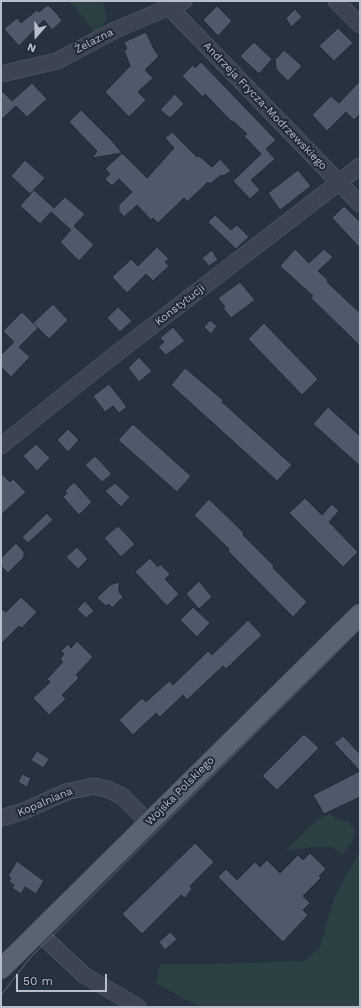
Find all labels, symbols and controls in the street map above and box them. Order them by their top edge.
north arrow [16,16,56,56]
street label: Żelazna [73,26,115,56]
street label: Andrzeja Frycza-Modrzewskiego [200,39,330,173]
text: N [26,40,38,55]
street label: Konstytucji [152,281,208,329]
street label: Wojska Polskiego [143,754,217,828]
street label: Kopalniana [15,784,75,820]
scale bar [18,966,109,992]
text: 50 m [23,974,53,988]

